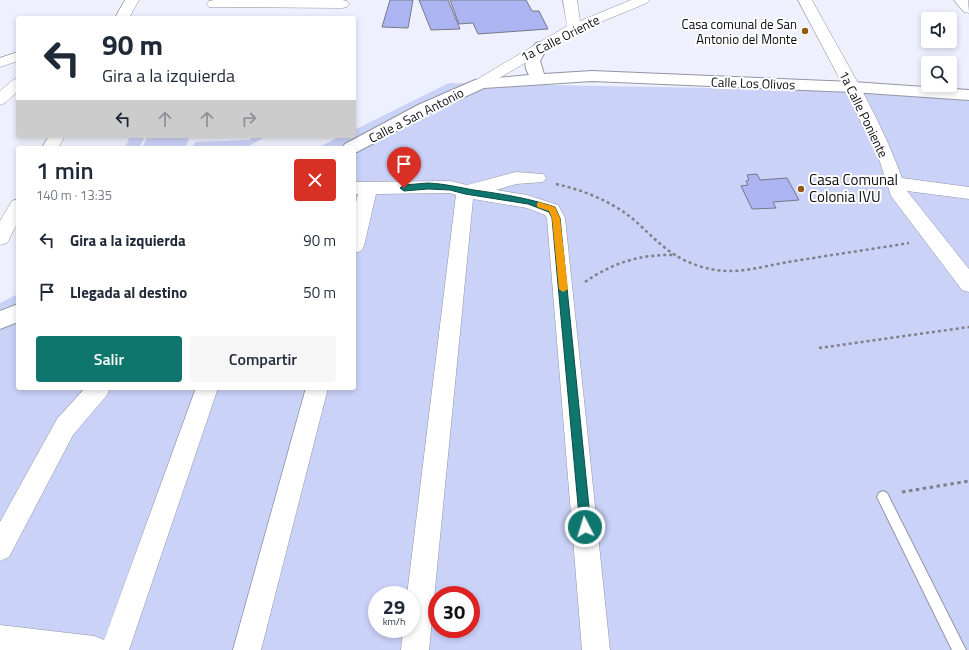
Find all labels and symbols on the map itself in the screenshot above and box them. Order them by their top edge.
street label: 1a Calle Oriente [517,10,603,66]
place label: Casa comunal de San Antonio del Monte [682,14,797,49]
marker: Casa comunal de San Antonio del Monte [800,26,810,36]
street label: 1a Calle Poniente [834,67,894,161]
street label: Calle Los Olivos [710,72,796,94]
street label: Calle a San Antonio [365,82,467,148]
pin [387,147,421,188]
place label: Casa Comunal Colonia IVU [809,168,898,208]
marker: Casa Comunal Colonia IVU [796,184,806,194]
position arrow [564,506,606,548]
speed limit sign: 30 [428,586,480,638]

